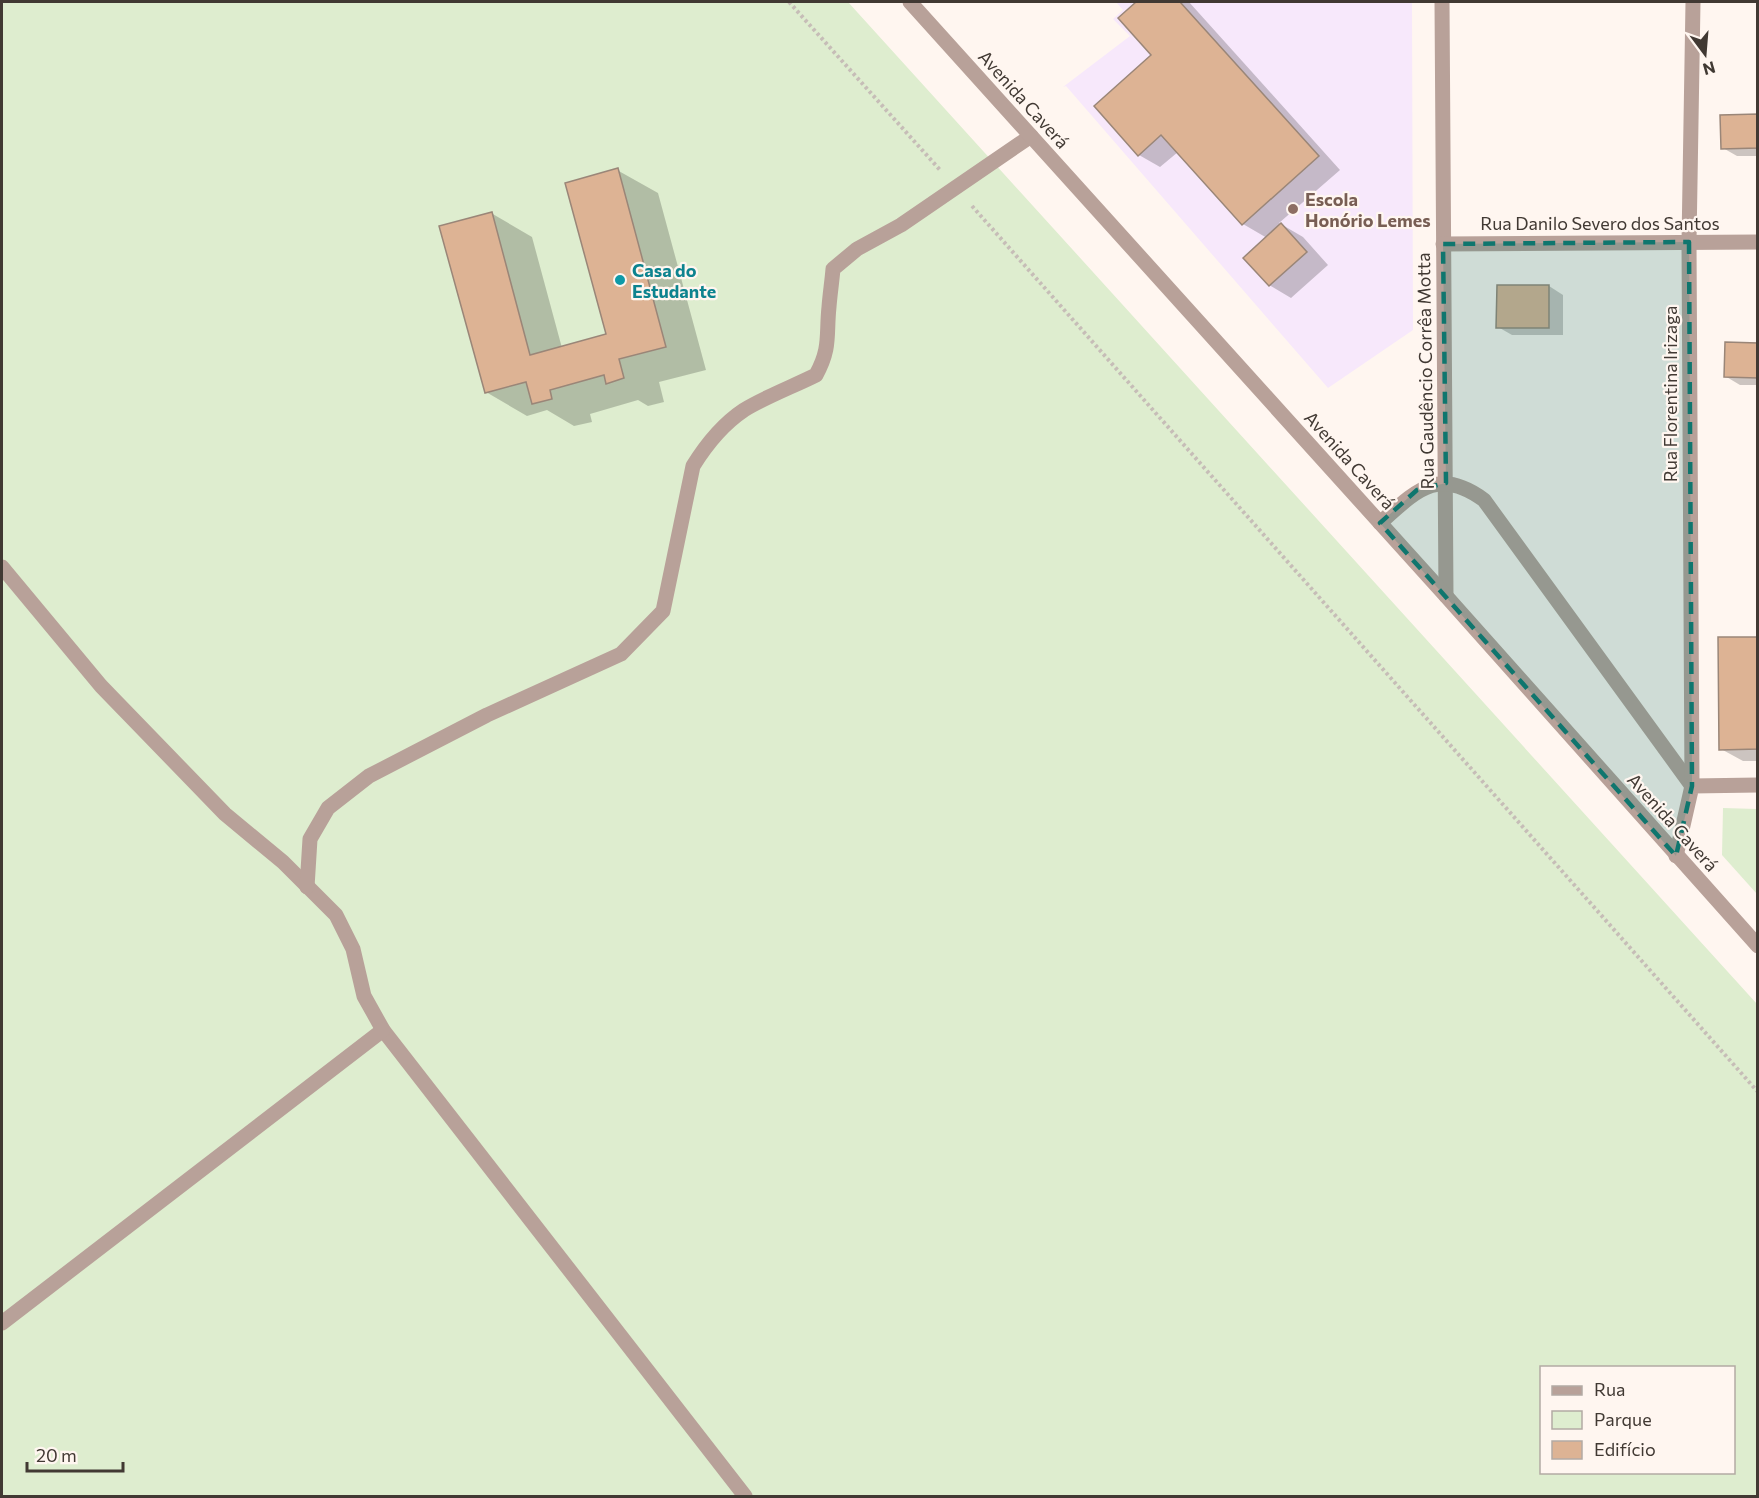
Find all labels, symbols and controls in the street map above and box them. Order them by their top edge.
north arrow [1675,24,1735,84]
street label: Avenida Caverá [974,45,1074,153]
text: N [1701,58,1718,80]
place label: Escola Honório Lemes [1305,188,1431,231]
marker: Escola Honório Lemes [1286,202,1300,216]
street label: Rua Danilo Severo dos Santos [1480,212,1720,234]
street label: Rua Gaudêncio Corrêa Motta [1412,252,1438,490]
place label: Casa do Estudante [632,259,716,302]
marker: Casa do Estudante [613,273,627,287]
street label: Rua Florentina Irizaga [1659,306,1681,482]
street label: Avenida Caverá [1300,406,1400,514]
street label: Avenida Caverá [1623,768,1723,876]
legend [1540,1366,1735,1474]
text: Rua [1594,1378,1625,1400]
text: Parque [1594,1408,1652,1430]
scale bar [27,1435,123,1473]
text: Edifício [1594,1438,1656,1460]
text: 20 m [36,1444,77,1466]

